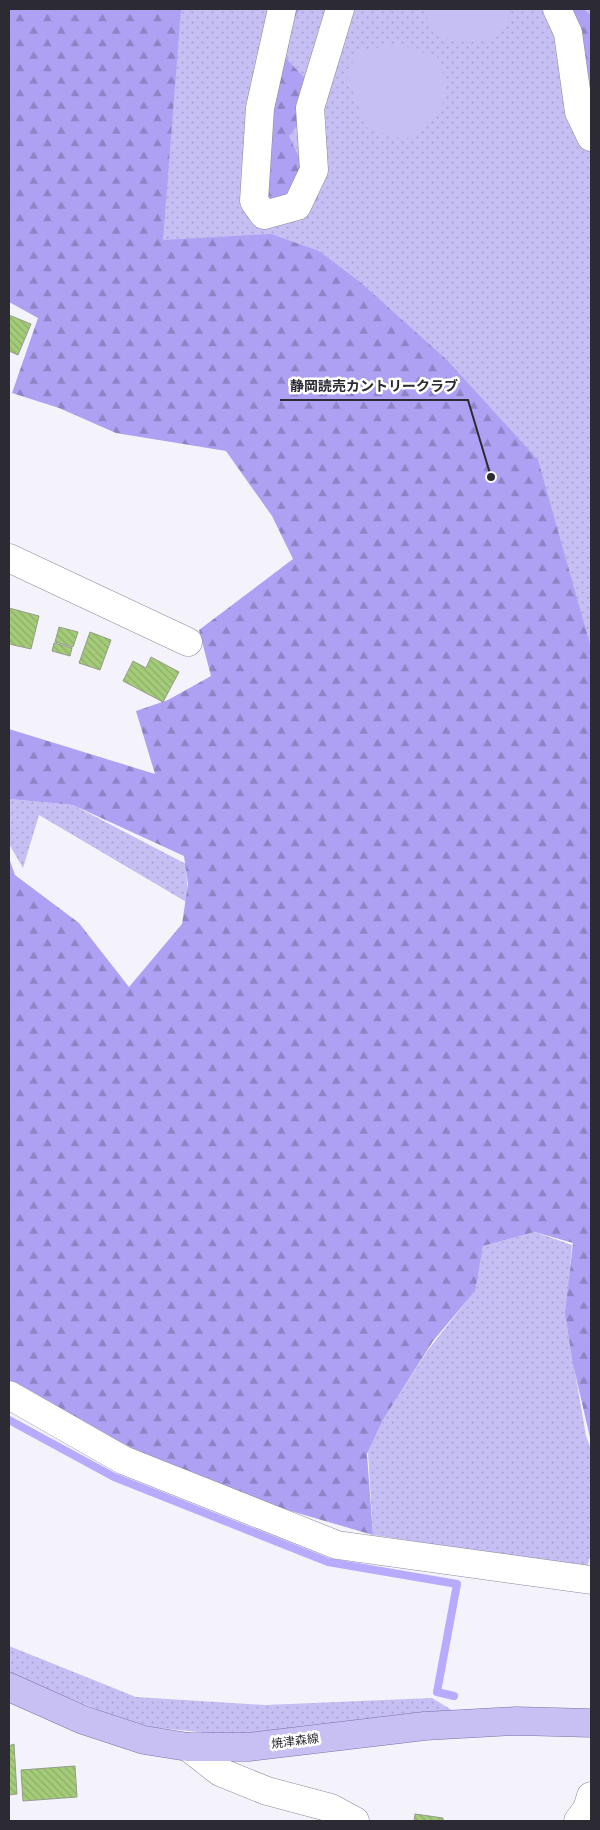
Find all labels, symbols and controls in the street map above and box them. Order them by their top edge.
callout: 静岡読売カントリークラブ [280,371,468,400]
text: 静岡読売カントリークラブ [290,376,458,395]
street label: 焼津森線 [270,1729,320,1752]

